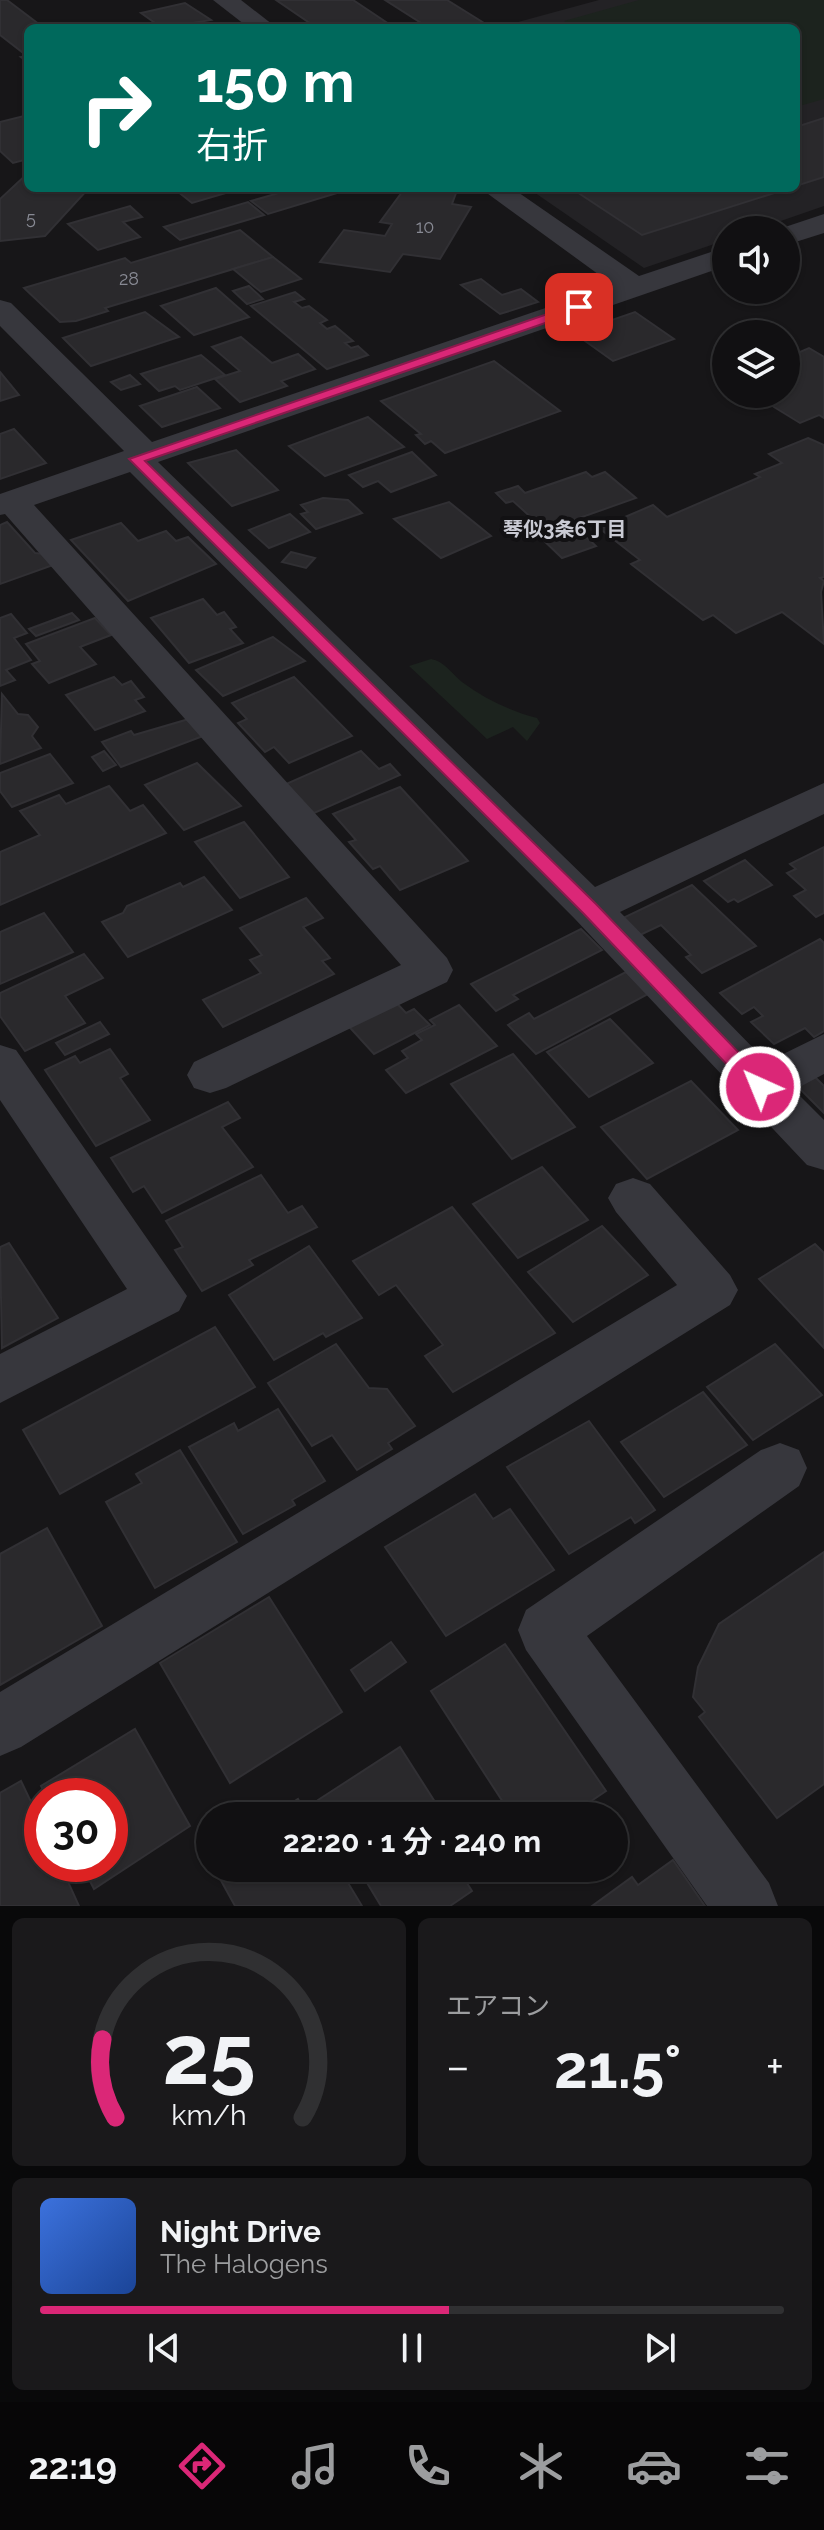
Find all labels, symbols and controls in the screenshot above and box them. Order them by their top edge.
text: 150 m [196,49,355,115]
icon: right [64,56,168,160]
text: 右折 [196,124,268,166]
house number: 5 [26,207,36,228]
house number: 10 [416,216,434,237]
map controls [712,216,800,408]
button: sound [712,216,800,304]
house number: 28 [119,268,139,289]
pin [545,273,613,341]
icon: arrive [557,285,601,329]
button: layers [712,320,800,408]
district label: 琴似3条6丁目 [503,517,627,541]
position arrow [718,1045,802,1129]
speed limit sign: 30 [24,1778,128,1882]
text: 22:20 · 1 分 · 240 m [283,1824,541,1859]
text: エアコン [446,1991,550,2021]
text: 25 [162,2006,256,2103]
text: 21.5° [554,2032,681,2102]
text: − [446,2041,470,2092]
text: + [766,2041,784,2092]
text: km/h [171,2098,247,2132]
text: Night Drive [160,2214,321,2249]
text: The Halogens [160,2249,328,2279]
icon: previous [142,2326,186,2370]
icon: pause [390,2326,434,2370]
icon: next [638,2326,682,2370]
icon: directions [174,2438,230,2494]
icon: music [287,2438,343,2494]
icon: phone [400,2438,456,2494]
icon: climate [513,2438,569,2494]
icon: car [626,2438,682,2494]
icon: filters [739,2438,795,2494]
text: 22:19 [29,2445,117,2487]

